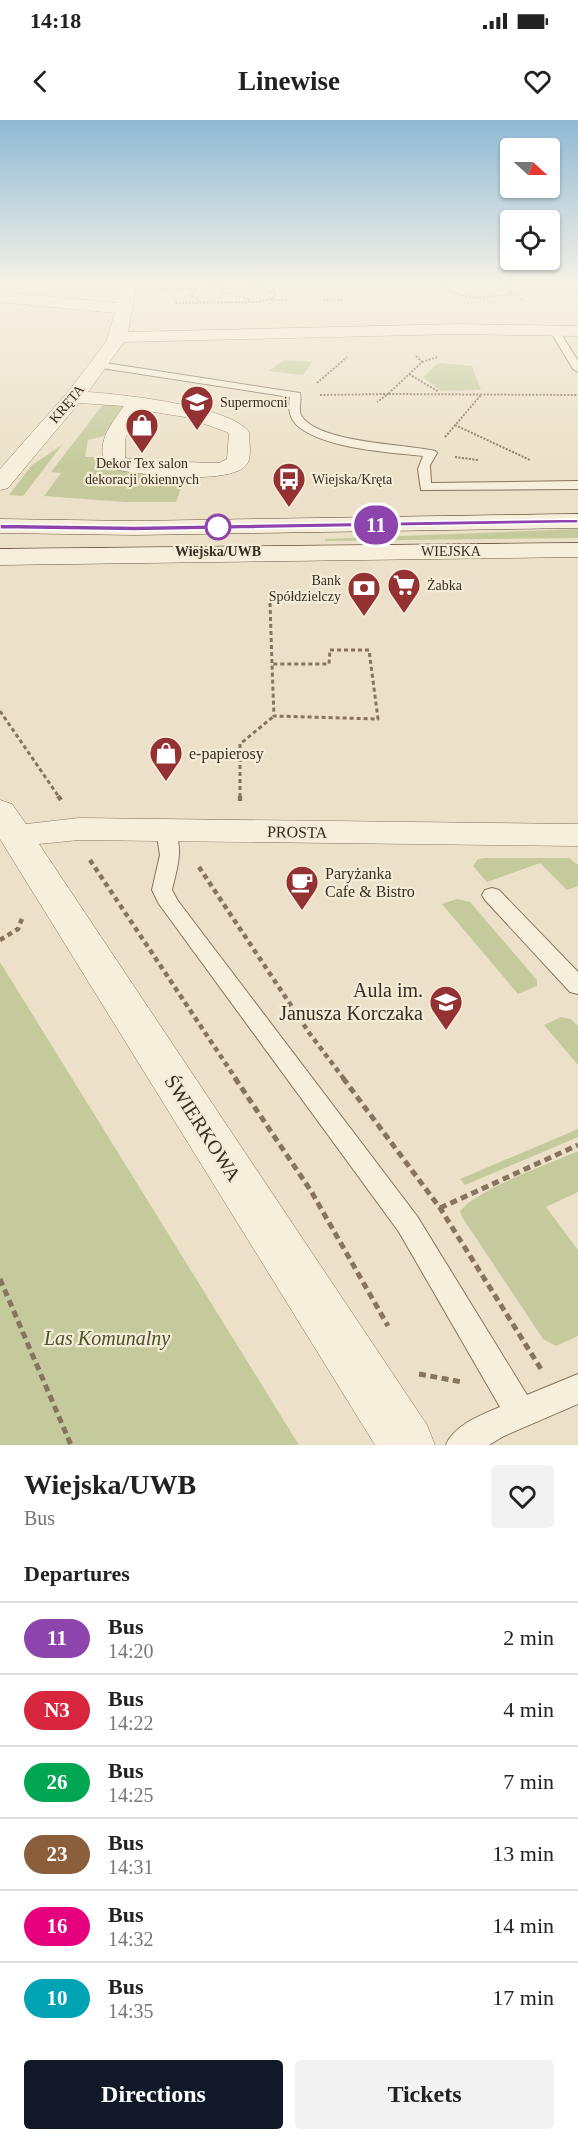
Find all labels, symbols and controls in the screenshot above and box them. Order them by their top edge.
text: 14:18 [30,8,81,33]
icon: back [24,65,57,98]
icon: heart [521,65,554,98]
text: Linewise [238,66,340,96]
north arrow [500,138,560,198]
map controls [500,138,560,270]
button: locate [500,210,560,270]
street label: KRĘTA [47,381,88,426]
school or university icon: Supermocni [179,384,215,431]
place label: Supermocni [220,395,288,410]
shop icon: Dekor Tex salon dekoracji okiennych [124,407,160,454]
place label: Dekor Tex salon dekoracji okiennych [85,456,199,487]
bus stop icon: Wiejska/Kręta [271,461,307,508]
place label: Wiejska/Kręta [312,472,393,487]
line badge: 11 [349,506,403,544]
text: 11 [366,513,386,537]
marker: Wiejska/UWB [205,514,231,540]
place label: Wiejska/UWB [175,544,261,559]
street label: WIEJSKA [421,544,482,559]
supermarket icon: Żabka [386,567,422,614]
bank icon: Bank Spółdzielczy [346,570,382,617]
place label: Bank Spółdzielczy [269,573,341,604]
place label: Żabka [427,578,463,593]
shop icon: e-papierosy [148,735,184,782]
place label: e-papierosy [189,745,264,763]
street label: PROSTA [267,823,328,841]
cafe icon: Paryżanka Cafe & Bistro [284,864,320,911]
place label: Paryżanka Cafe & Bistro [325,865,415,900]
place label: Aula im. Janusza Korczaka [279,979,423,1024]
school or university icon: Aula im. Janusza Korczaka [428,984,464,1031]
street label: ŚWIERKOWA [160,1070,247,1186]
park label: Las Komunalny [43,1327,170,1350]
button: heart [491,1465,554,1528]
text: Wiejska/UWB [24,1469,196,1500]
text: Bus [24,1507,55,1529]
text: Departures [24,1561,130,1586]
text: Bus [108,1614,143,1639]
text: 2 min [503,1625,554,1650]
text: 11 [47,1626,67,1650]
text: 14:20 [108,1640,154,1662]
text: Bus [108,1686,143,1711]
text: 4 min [503,1697,554,1722]
text: N3 [44,1698,70,1722]
text: 14:22 [108,1712,154,1734]
text: Bus [108,1758,143,1783]
text: 7 min [503,1769,554,1794]
text: 26 [47,1770,68,1794]
text: 14:25 [108,1784,154,1806]
text: Bus [108,1830,143,1855]
text: 13 min [492,1841,554,1866]
text: 23 [47,1842,68,1866]
text: 14:31 [108,1856,154,1878]
text: Bus [108,1902,143,1927]
text: 14 min [492,1913,554,1938]
text: 16 [47,1914,68,1938]
text: 14:32 [108,1928,154,1950]
text: Bus [108,1974,143,1999]
text: 17 min [492,1985,554,2010]
text: 10 [47,1986,68,2010]
text: 14:35 [108,2000,154,2022]
button: Directions [24,2060,283,2129]
button: Tickets [295,2060,554,2129]

